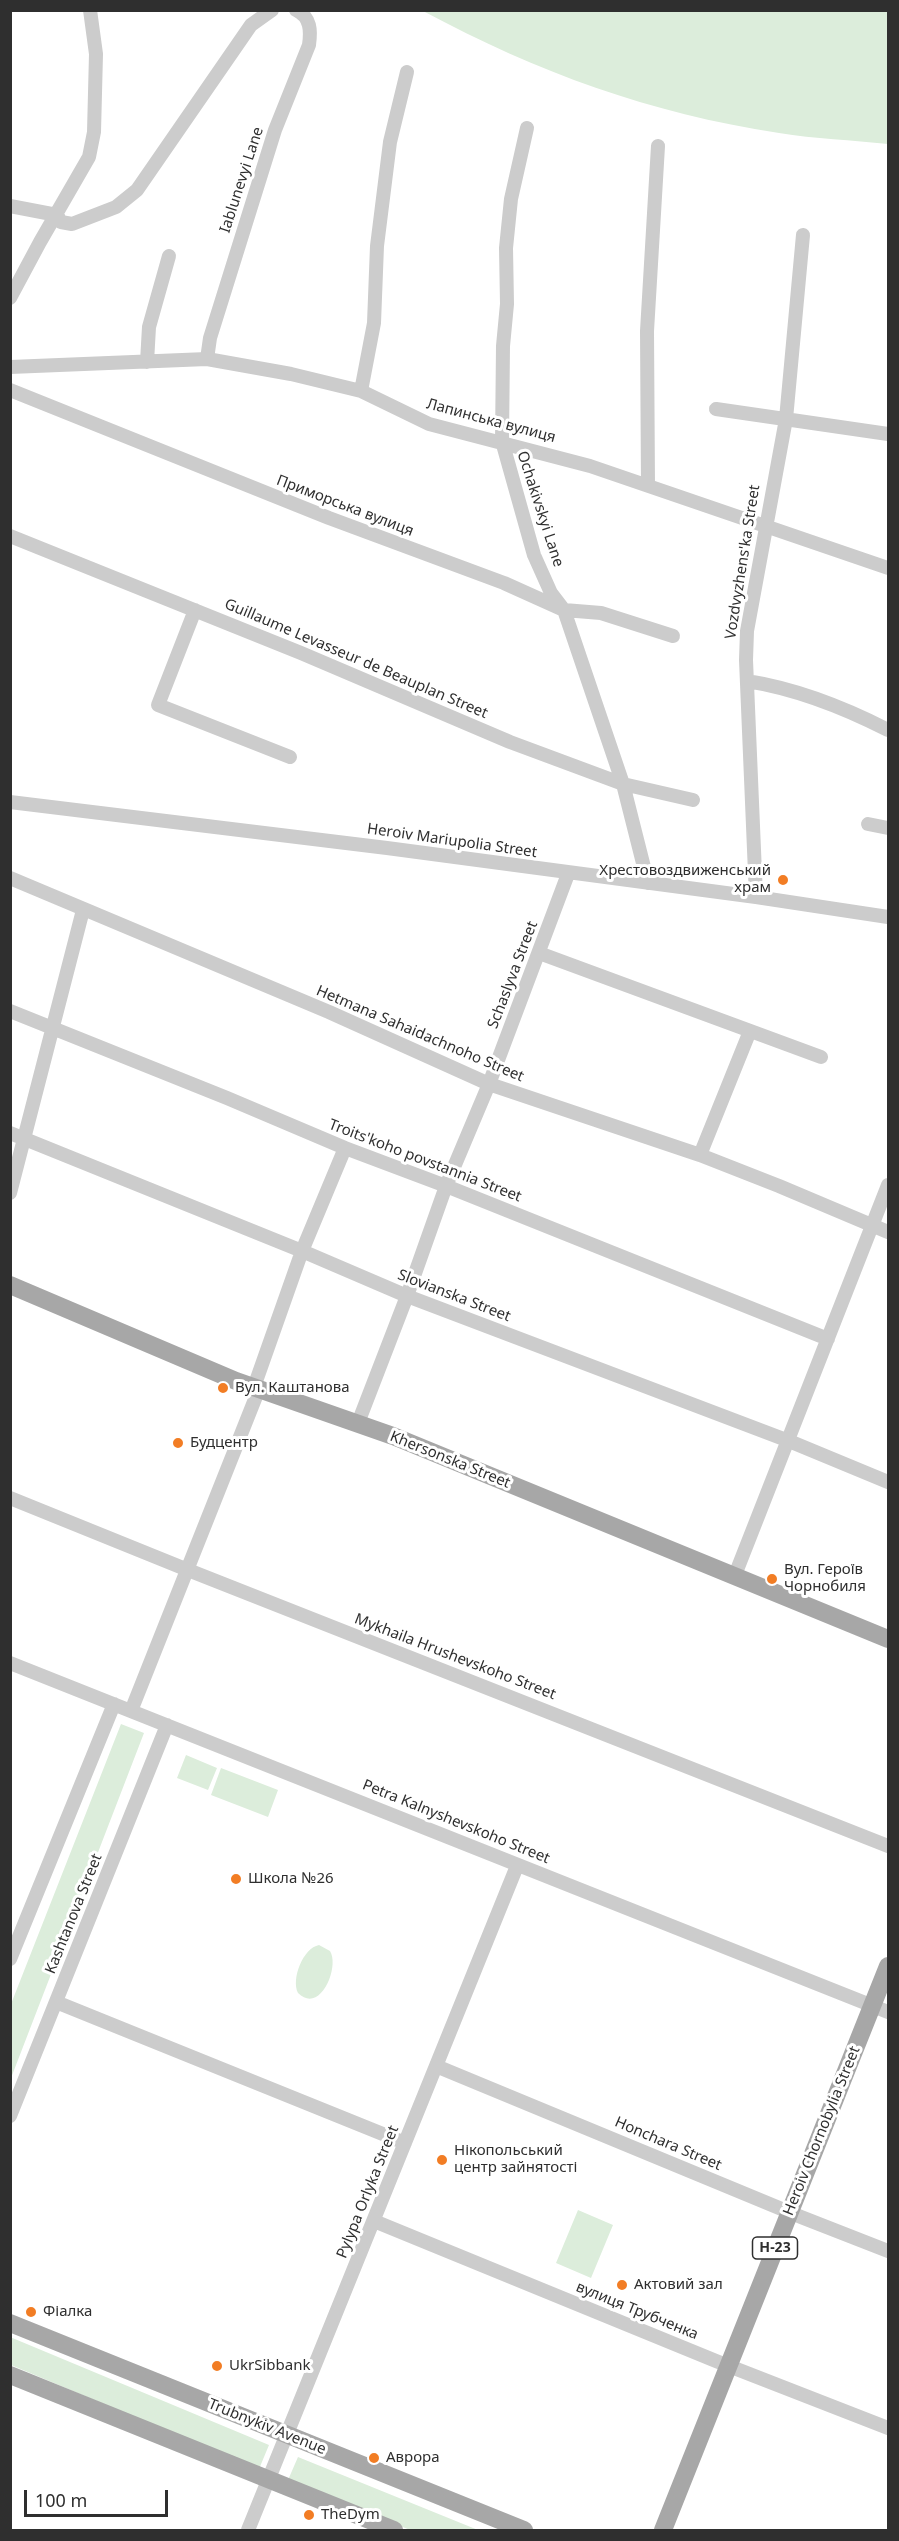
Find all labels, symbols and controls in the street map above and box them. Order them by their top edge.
street label: Iablunevyi Lane [216,125,268,235]
street label: Лапинська вулиця [424,395,558,447]
street label: Ochakivskyi Lane [513,449,567,569]
street label: Приморська вулиця [274,472,416,540]
street label: Vozdvyzhens'ka Street [722,484,764,640]
street label: Guillaume Levasseur de Beauplan Street [222,595,490,723]
street label: Heroiv Mariupolia Street [366,820,538,862]
place label: Хрестовоздвиженський храм [599,862,771,897]
marker: Хрестовоздвиженський храм [776,873,790,887]
street label: Schaslyva Street [484,919,542,1031]
street label: Hetmana Sahaidachnoho Street [313,982,527,1086]
street label: Troits'koho povstannia Street [326,1116,524,1206]
street label: Slovianska Street [395,1266,513,1326]
place label: Вул. Каштанова [235,1379,350,1397]
marker: Вул. Каштанова [216,1381,230,1395]
street label: Khersonska Street [387,1428,513,1492]
place label: Будцентр [190,1434,258,1452]
marker: Будцентр [171,1436,185,1450]
place label: Вул. Героїв Чорнобиля [784,1561,866,1596]
marker: Вул. Героїв Чорнобиля [765,1572,779,1586]
street label: Mykhaila Hrushevskoho Street [352,1610,558,1704]
street label: Petra Kalnyshevskoho Street [360,1776,552,1868]
street label: Kashtanova Street [42,1851,106,1977]
place label: Школа №26 [248,1870,334,1888]
marker: Школа №26 [229,1872,243,1886]
street label: Heroiv Chornobylia Street [780,2044,864,2218]
street label: Honchara Street [612,2113,724,2175]
street label: Pylypa Orlyka Street [333,2123,403,2261]
place label: Нікопольський центр зайнятості [454,2142,577,2177]
marker: Нікопольський центр зайнятості [435,2153,449,2167]
road number: Н-23 [752,2237,798,2259]
place label: Актовий зал [634,2276,723,2294]
street label: вулиця Трубченка [573,2278,701,2344]
marker: Актовий зал [615,2278,629,2292]
place label: Фіалка [43,2303,92,2321]
marker: Фіалка [24,2305,38,2319]
place label: UkrSibbank [229,2357,310,2375]
marker: UkrSibbank [210,2359,224,2373]
street label: Trubnykiv Avenue [206,2395,328,2459]
place label: Аврора [386,2449,440,2467]
marker: Аврора [367,2451,381,2465]
scale bar [27,2478,171,2516]
text: 100 m [35,2488,87,2512]
place label: TheDym [321,2506,380,2524]
marker: TheDym [302,2508,316,2522]

